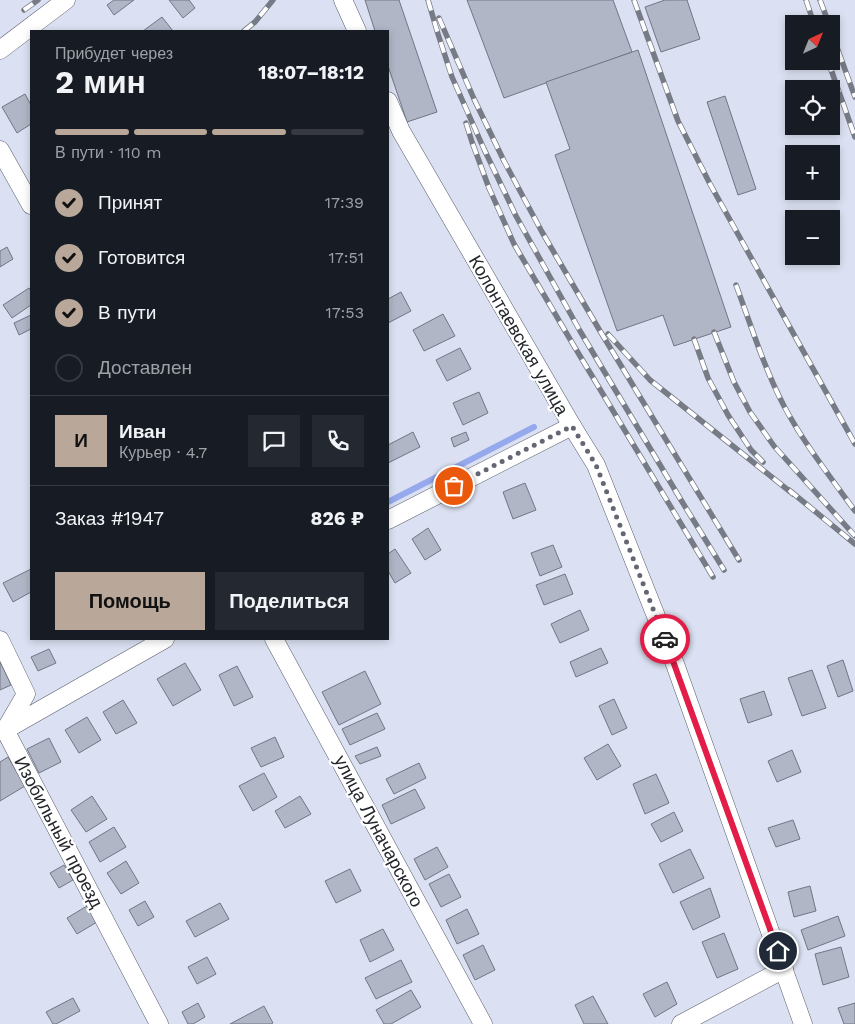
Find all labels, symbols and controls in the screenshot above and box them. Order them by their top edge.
north arrow [785,15,840,70]
map controls [785,15,840,265]
text: Прибудет через [55,44,173,63]
text: 18:07–18:12 [258,61,364,84]
text: 2 мин [55,63,146,101]
button: locate [785,80,840,135]
text: В пути · 110 m [55,143,161,162]
button: + [785,145,840,200]
icon: check [55,189,83,217]
text: Принят [98,191,162,214]
text: 17:39 [325,193,364,212]
button: − [785,210,840,265]
icon: check [55,244,83,272]
text: Готовится [98,246,185,269]
text: 17:51 [328,248,364,267]
street label: Колонтаевская улица [465,251,574,419]
icon: check [55,299,83,327]
text: В пути [98,301,156,324]
text: 17:53 [325,303,364,322]
text: Доставлен [98,356,192,379]
button: chat [248,415,300,467]
button: phone [312,415,364,467]
text: Иван [119,420,166,443]
text: И [74,429,88,452]
text: Курьер · 4.7 [119,443,207,462]
pin [433,465,475,507]
icon: bag [440,472,468,500]
text: Заказ #1947 [55,507,164,530]
text: 826 ₽ [311,507,364,530]
button: Помощь [55,572,205,630]
button: Поделиться [215,572,364,630]
courier [640,614,690,664]
icon: car [651,625,679,653]
street label: улица Луначарского [330,752,428,910]
street label: Изобильный проезд [10,753,108,912]
pin [757,930,799,972]
icon: home [764,937,792,965]

